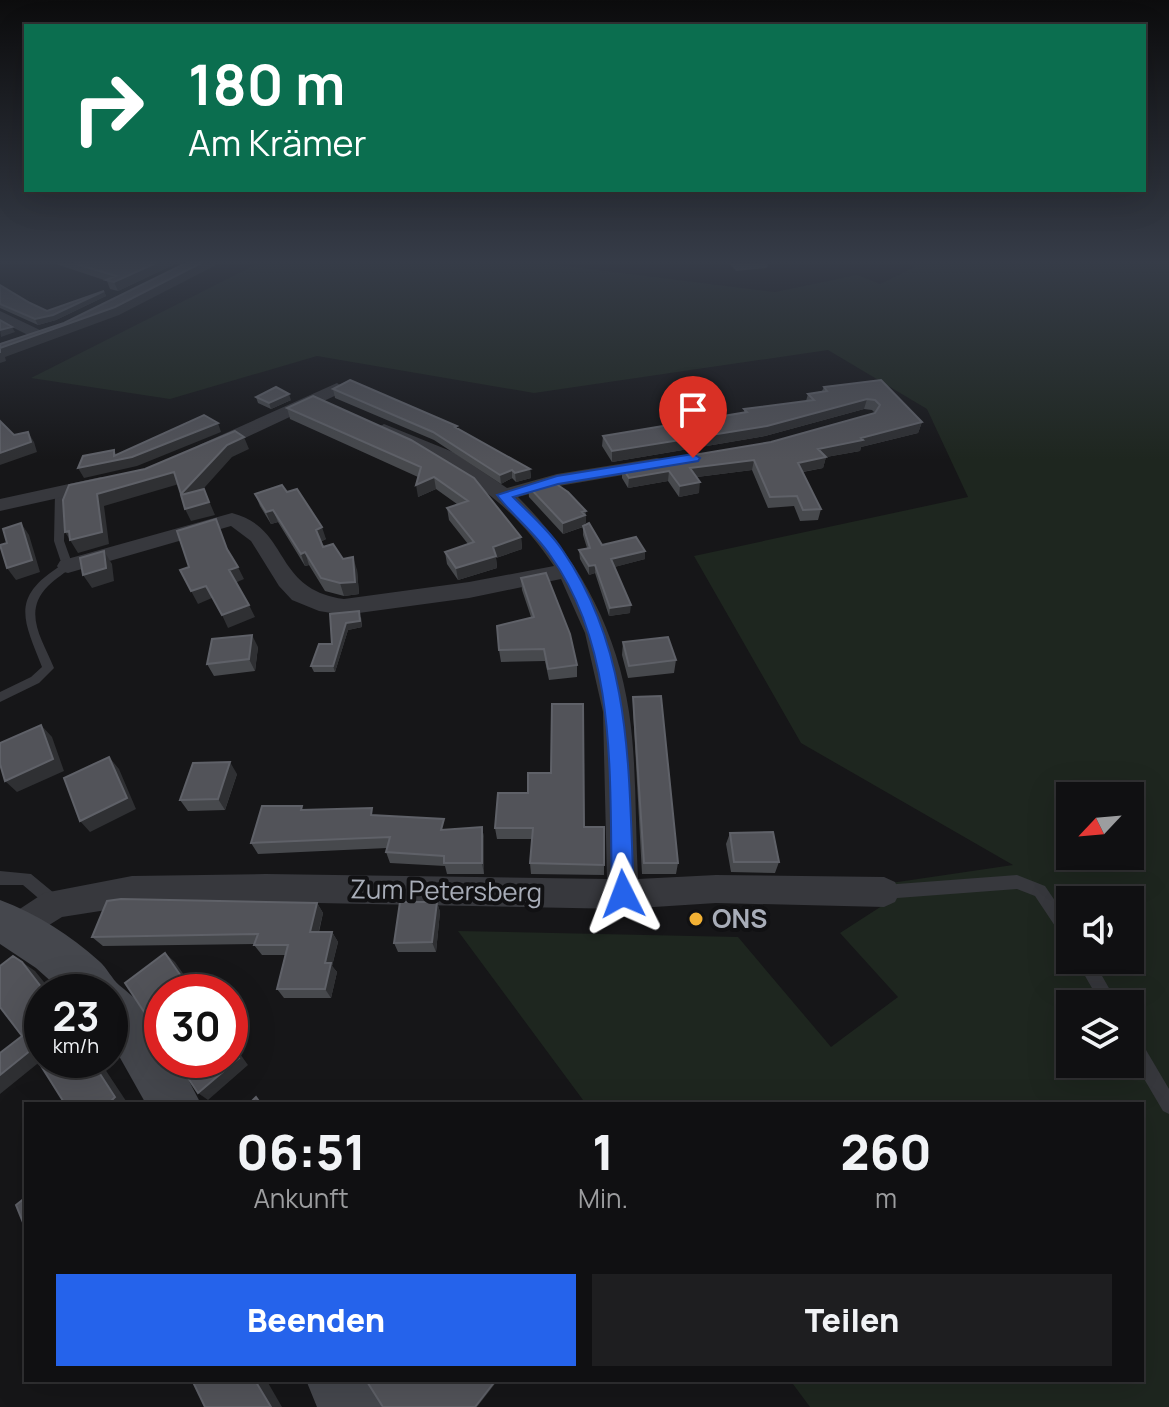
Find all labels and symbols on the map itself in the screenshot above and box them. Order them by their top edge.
pin [659,376,727,458]
north arrow [1056,782,1144,870]
position arrow [581,852,665,936]
street label: Zum Petersberg [350,870,542,910]
place label: ONS [712,900,767,936]
marker: ONS [687,910,705,928]
speed limit sign: 30 [144,974,248,1078]

